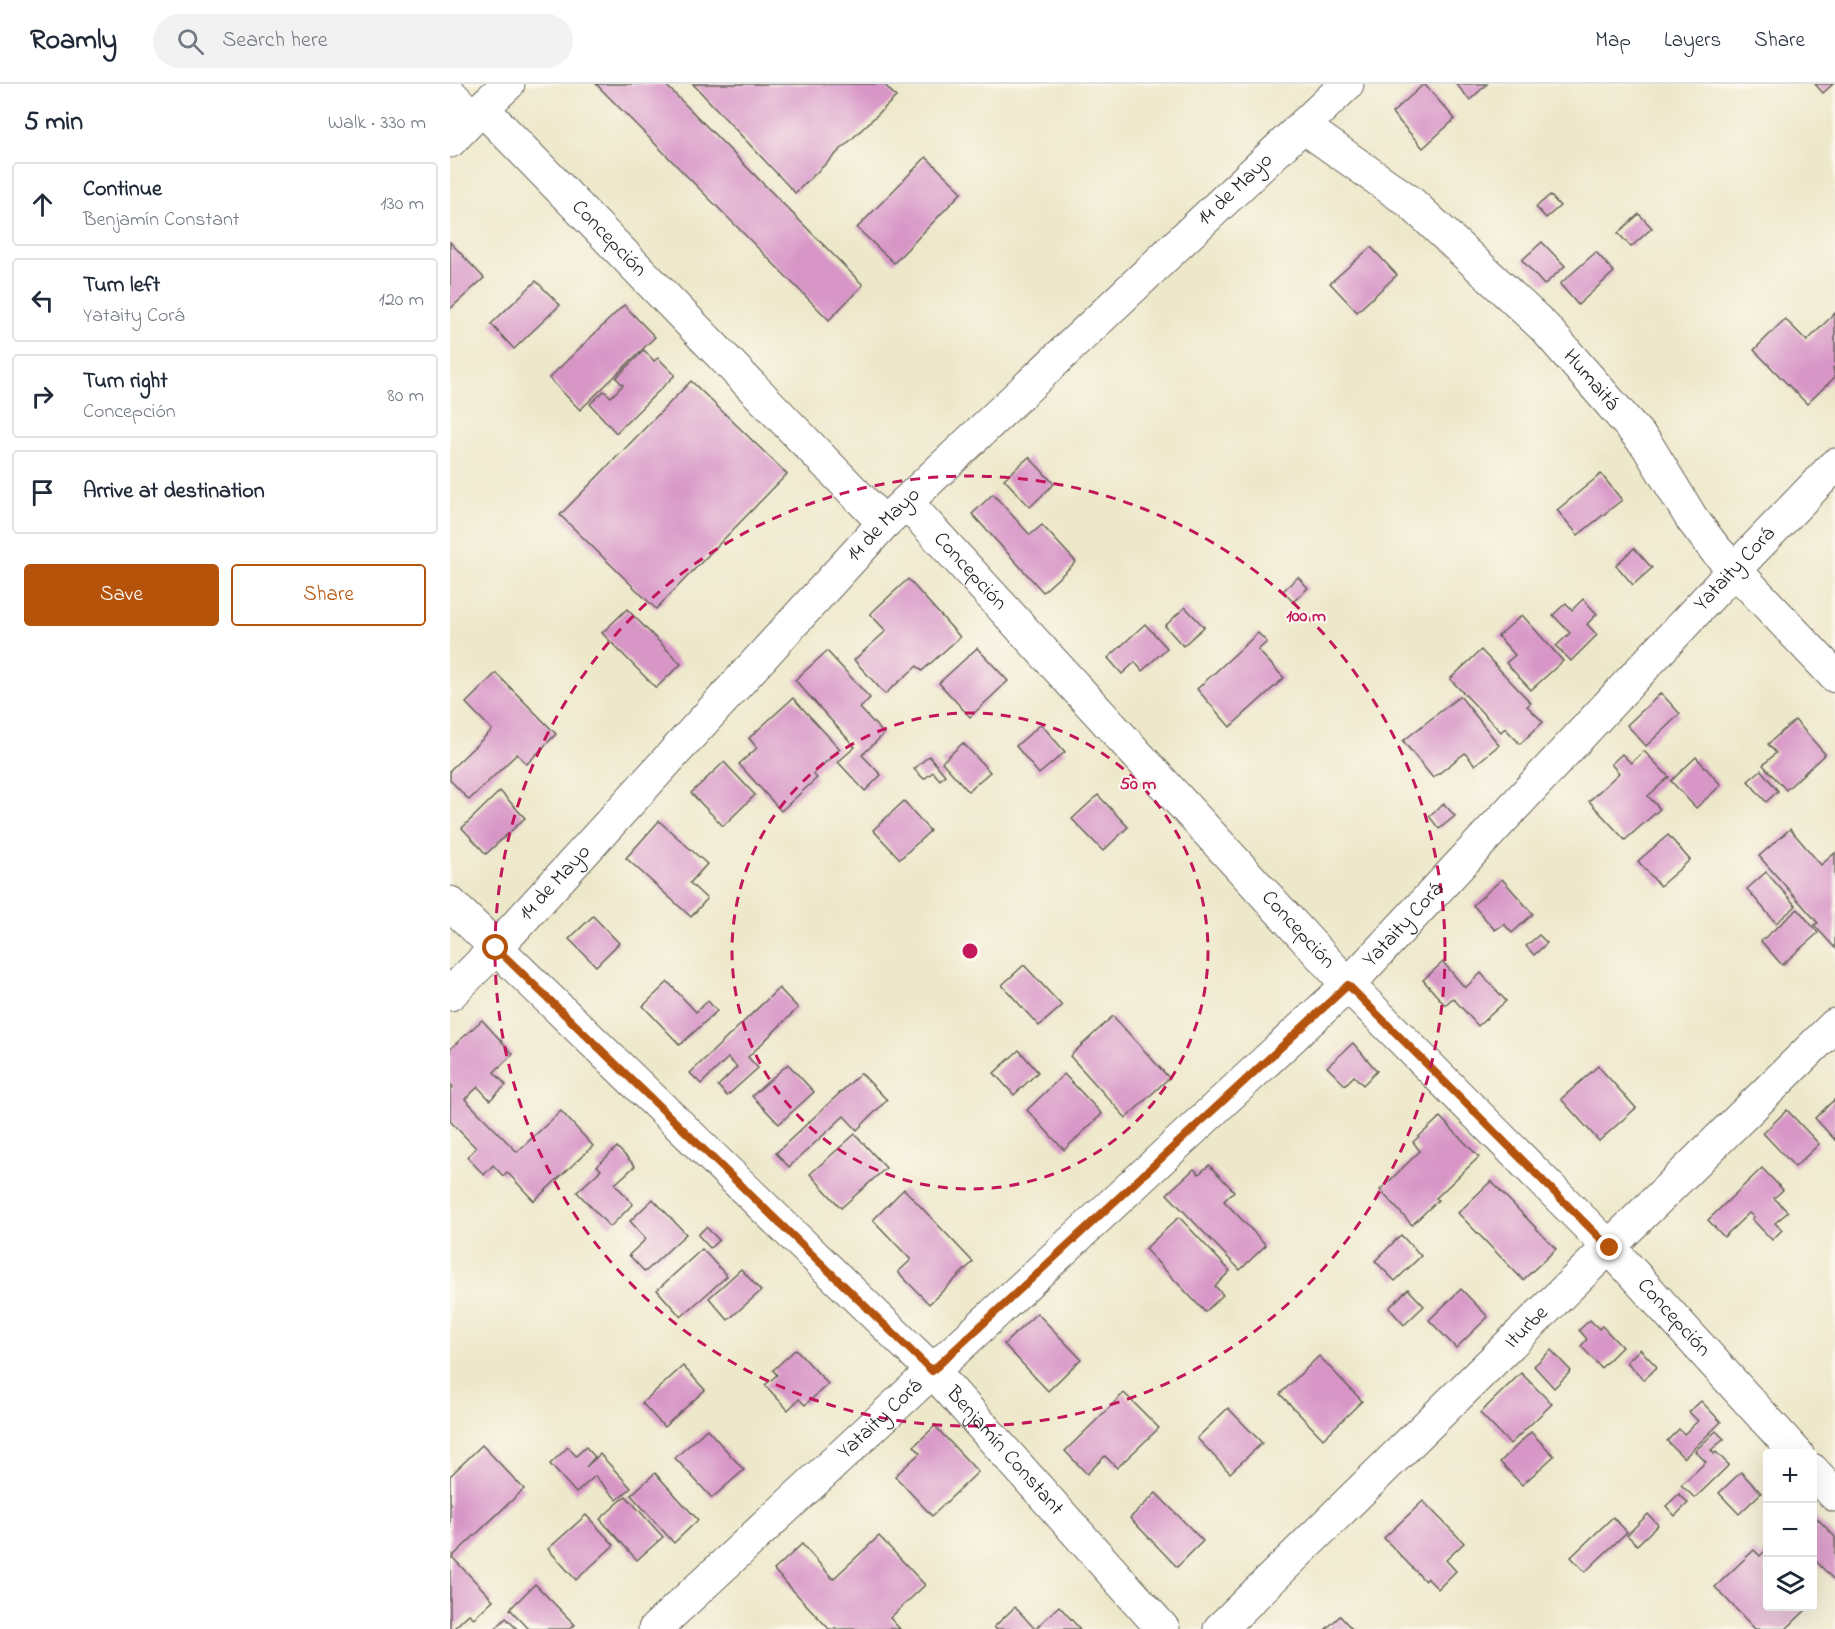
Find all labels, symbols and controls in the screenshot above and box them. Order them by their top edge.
search box [153,14,573,68]
text: Roamly [30,21,117,62]
icon: search [174,25,207,58]
text: Search here [222,25,328,57]
text: Map [1595,26,1631,56]
text: Layers [1664,26,1721,56]
text: Share [1754,26,1805,56]
text: 5 min [24,104,83,142]
text: Walk · 330 m [328,109,426,138]
street label: 14 de Mayo [1191,146,1280,233]
text: Continue [83,174,162,206]
icon: ahead [26,188,59,221]
text: 130 m [380,190,424,219]
street label: Concepción [564,193,653,284]
text: Benjamín Constant [83,206,240,235]
text: Turn left [83,270,160,302]
icon: left [26,284,59,317]
text: 120 m [379,286,424,315]
text: Yataity Corá [83,302,185,331]
street label: Humaitá [1555,343,1626,418]
text: Turn right [83,366,168,398]
icon: right [26,380,59,413]
text: 80 m [387,382,424,411]
text: Concepción [83,398,176,427]
icon: arrive [26,476,59,509]
text: Arrive at destination [83,476,265,508]
street label: 14 de Mayo [840,481,928,569]
street label: Yataity Corá [1688,520,1783,618]
street label: Concepción [926,526,1014,618]
button: Save [24,564,219,626]
button: Share [231,564,426,626]
text: 100 m [1286,604,1326,630]
text: 50 m [1120,772,1156,798]
street label: 14 de Mayo [512,838,598,928]
street label: Yataity Corá [1356,875,1451,974]
street label: Concepción [1254,884,1342,976]
route start [482,934,508,960]
centre of rings [960,941,980,961]
route end [1596,1234,1622,1260]
street label: Concepción [1630,1272,1717,1364]
street label: Iturbe [1498,1299,1556,1356]
street label: Yataity Corá [831,1372,930,1467]
street label: Benjamín Constant [938,1379,1070,1523]
map controls [1763,1449,1817,1611]
button: + [1763,1449,1817,1503]
button: − [1763,1503,1817,1557]
button: layers [1763,1557,1817,1611]

